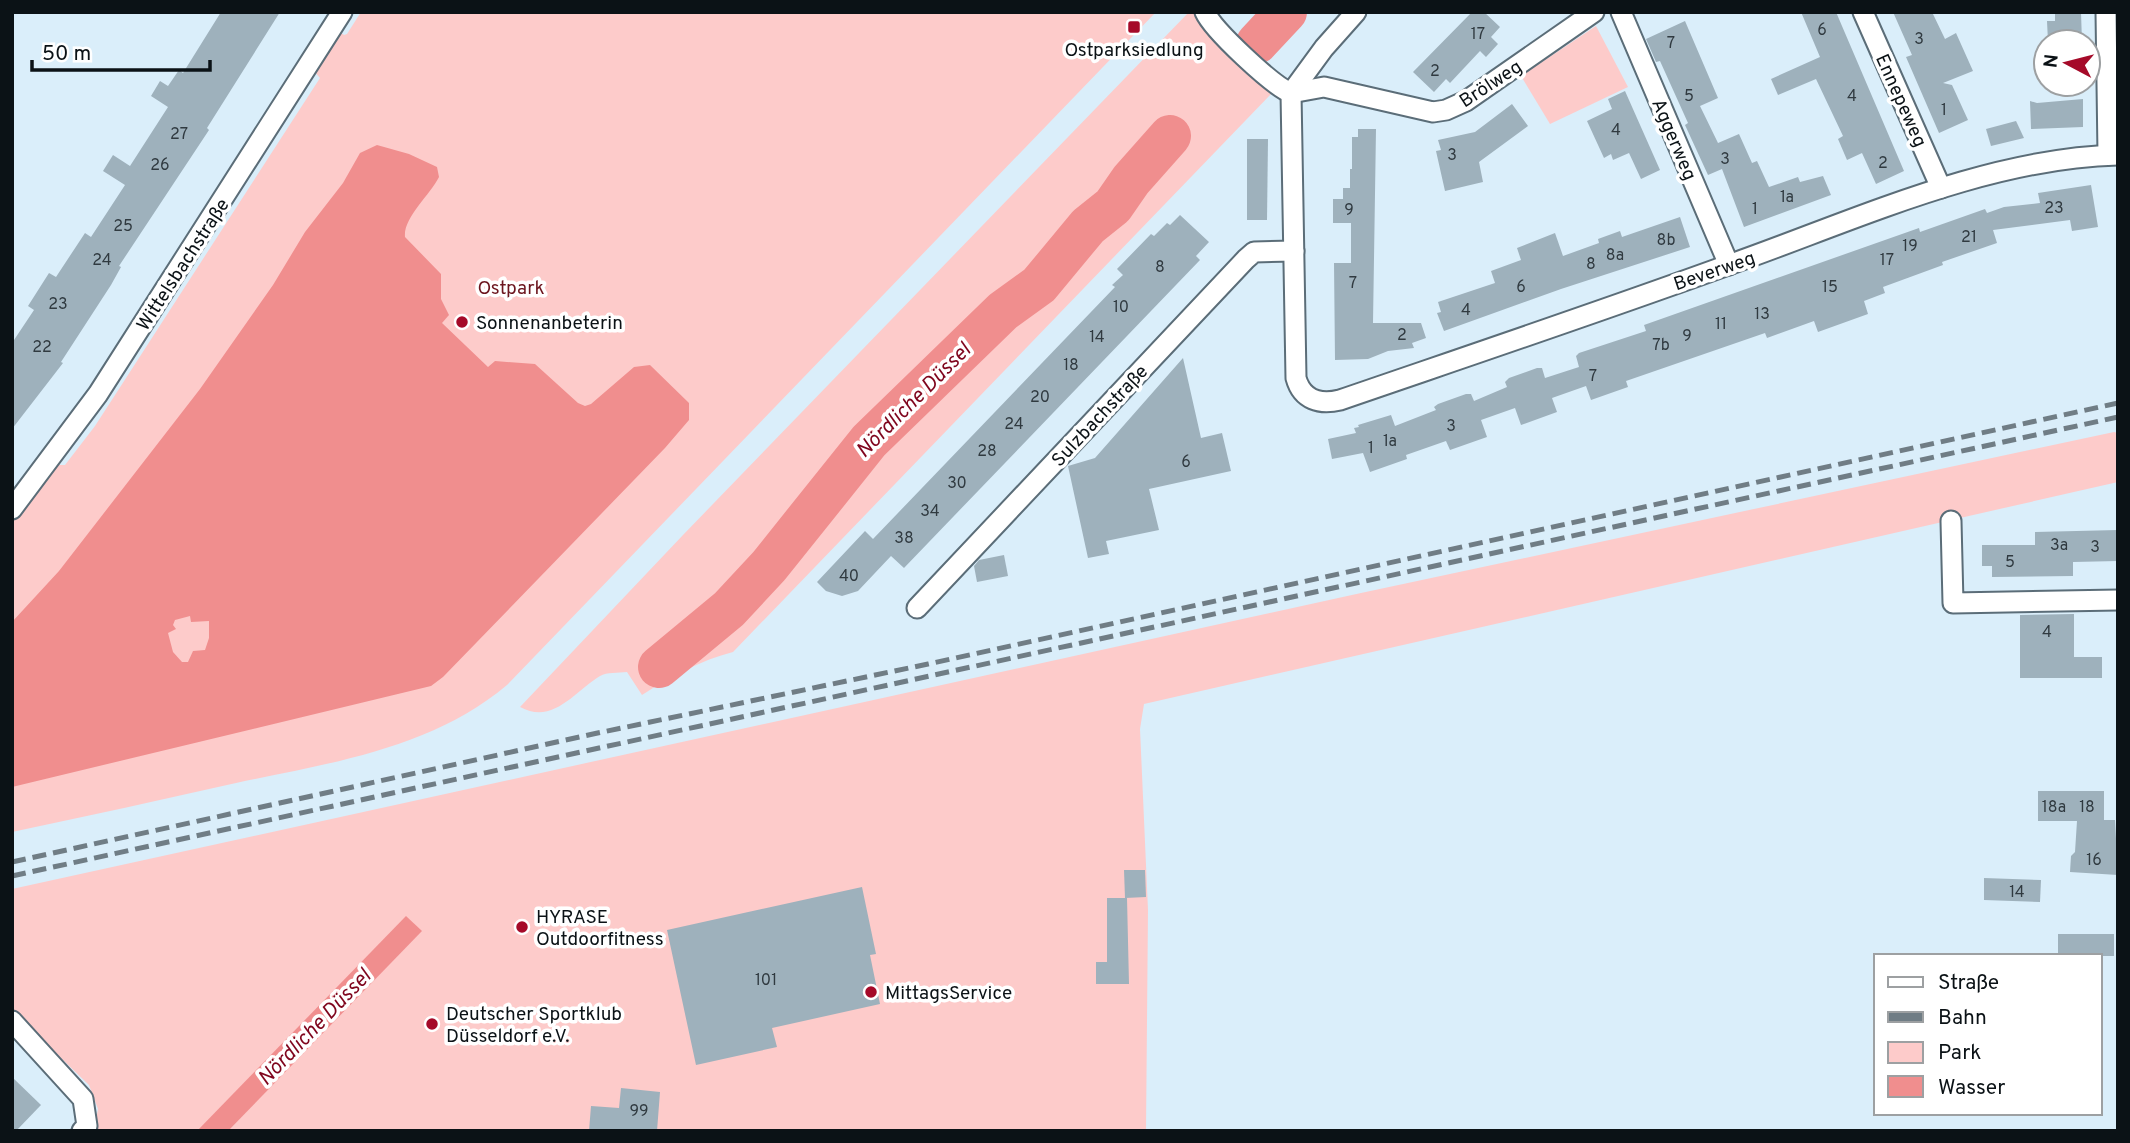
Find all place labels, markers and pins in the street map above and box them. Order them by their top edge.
marker: Ostparksiedlung [1126,19,1142,35]
place label: Ostparksiedlung [1064,39,1204,63]
place label: Sonnenanbeterin [476,312,623,336]
marker: Sonnenanbeterin [454,314,470,330]
place label: HYRASE Outdoorfitness [536,906,664,952]
marker: HYRASE Outdoorfitness [514,919,530,935]
place label: MittagsService [885,982,1012,1006]
marker: MittagsService [863,984,879,1000]
place label: Deutscher Sportklub Düsseldorf e.V. [446,1003,622,1049]
marker: Deutscher Sportklub Düsseldorf e.V. [424,1016,440,1032]

